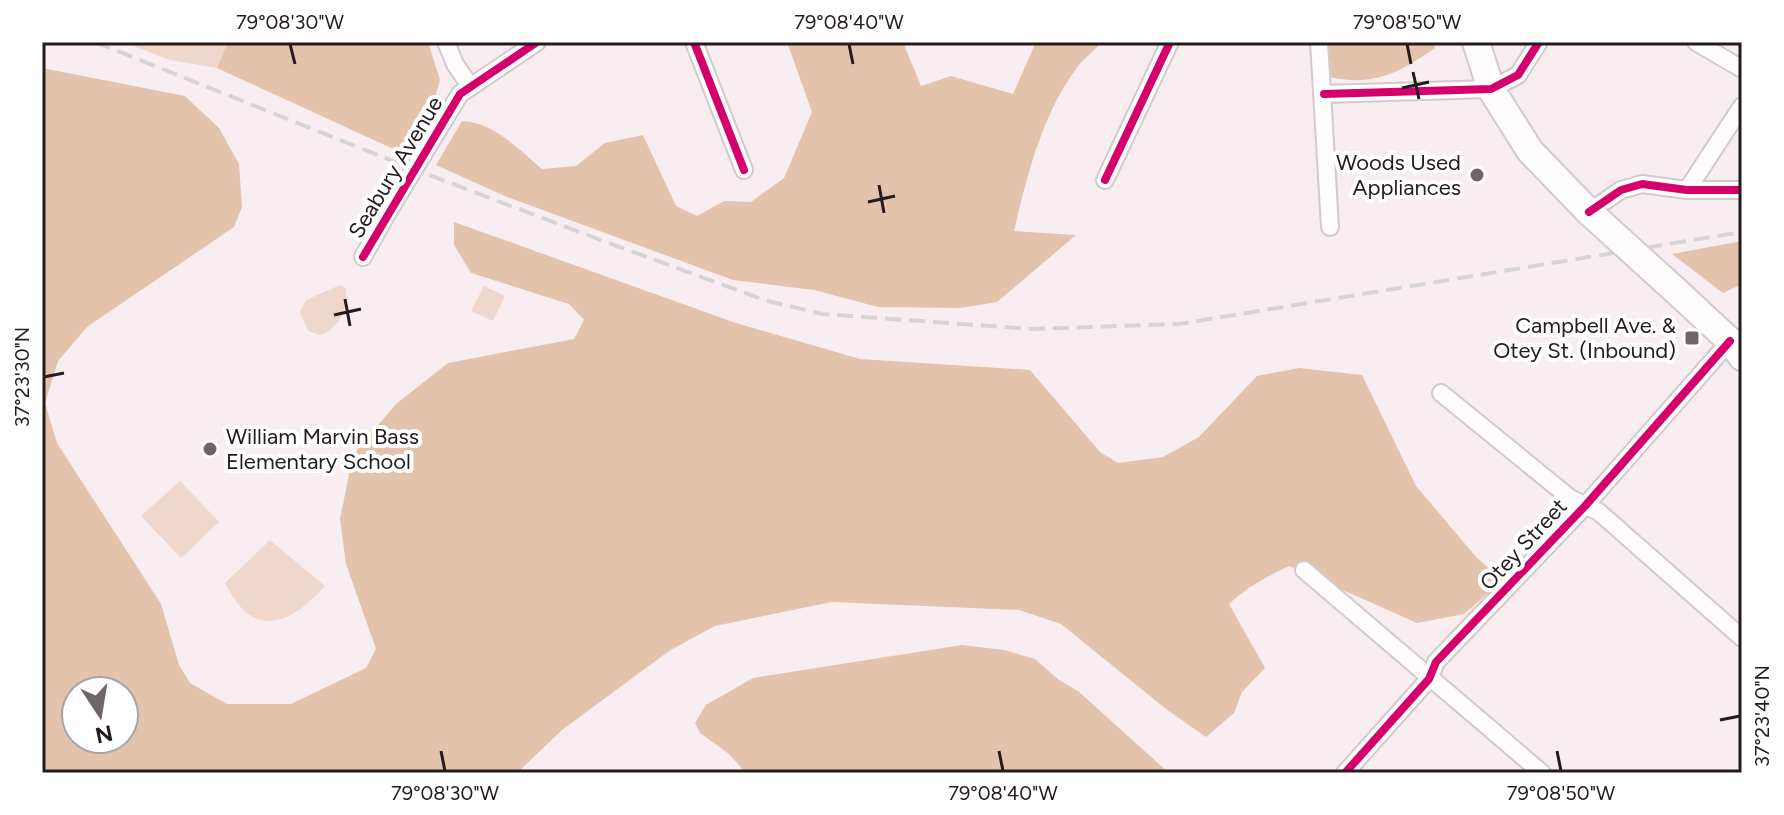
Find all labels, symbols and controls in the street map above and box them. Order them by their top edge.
text: 79°08'30"W [236,10,344,34]
text: 79°08'40"W [794,10,904,34]
text: 79°08'50"W [1353,10,1461,34]
street label: Seabury Avenue [342,91,448,243]
place label: Woods Used Appliances [1336,149,1461,201]
marker: Woods Used Appliances [1468,166,1486,184]
place label: Campbell Ave. & Otey St. (Inbound) [1493,312,1676,364]
text: 37°23'30"N [10,327,34,427]
marker: Campbell Ave. & Otey St. (Inbound) [1683,329,1701,347]
place label: William Marvin Bass Elementary School [226,423,419,475]
marker: William Marvin Bass Elementary School [201,440,219,458]
street label: Otey Street [1474,493,1573,596]
text: 37°23'40"N [1750,665,1774,767]
north arrow [60,675,140,755]
text: N [93,719,115,749]
text: 79°08'30"W [391,781,499,805]
text: 79°08'40"W [948,781,1058,805]
text: 79°08'50"W [1507,781,1615,805]

